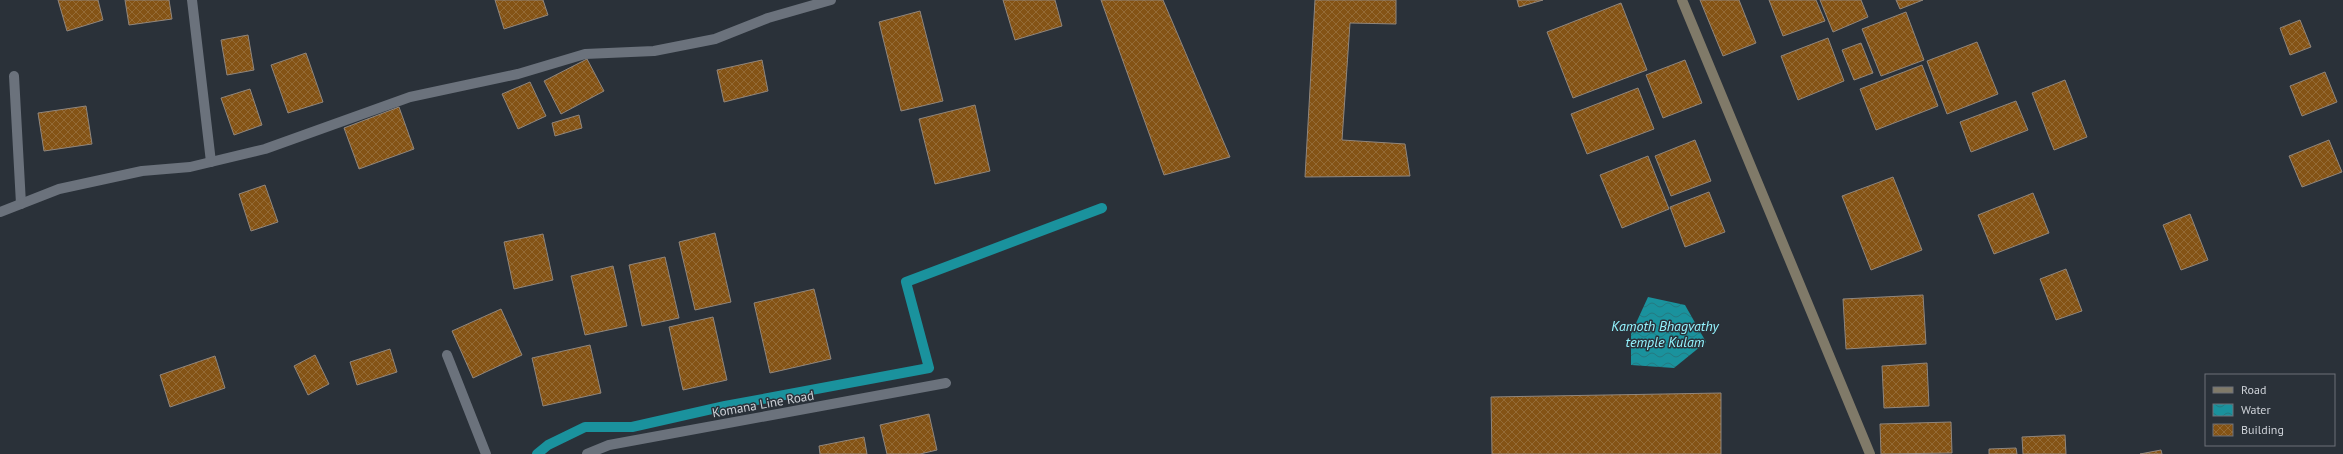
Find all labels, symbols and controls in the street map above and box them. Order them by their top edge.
water label: Kamoth Bhagvathy temple Kulam [1611,317,1720,351]
legend [2205,374,2335,446]
text: Road [2241,382,2266,397]
street label: Komana Line Road [711,387,815,421]
text: Water [2241,402,2271,417]
text: Building [2241,422,2284,437]

